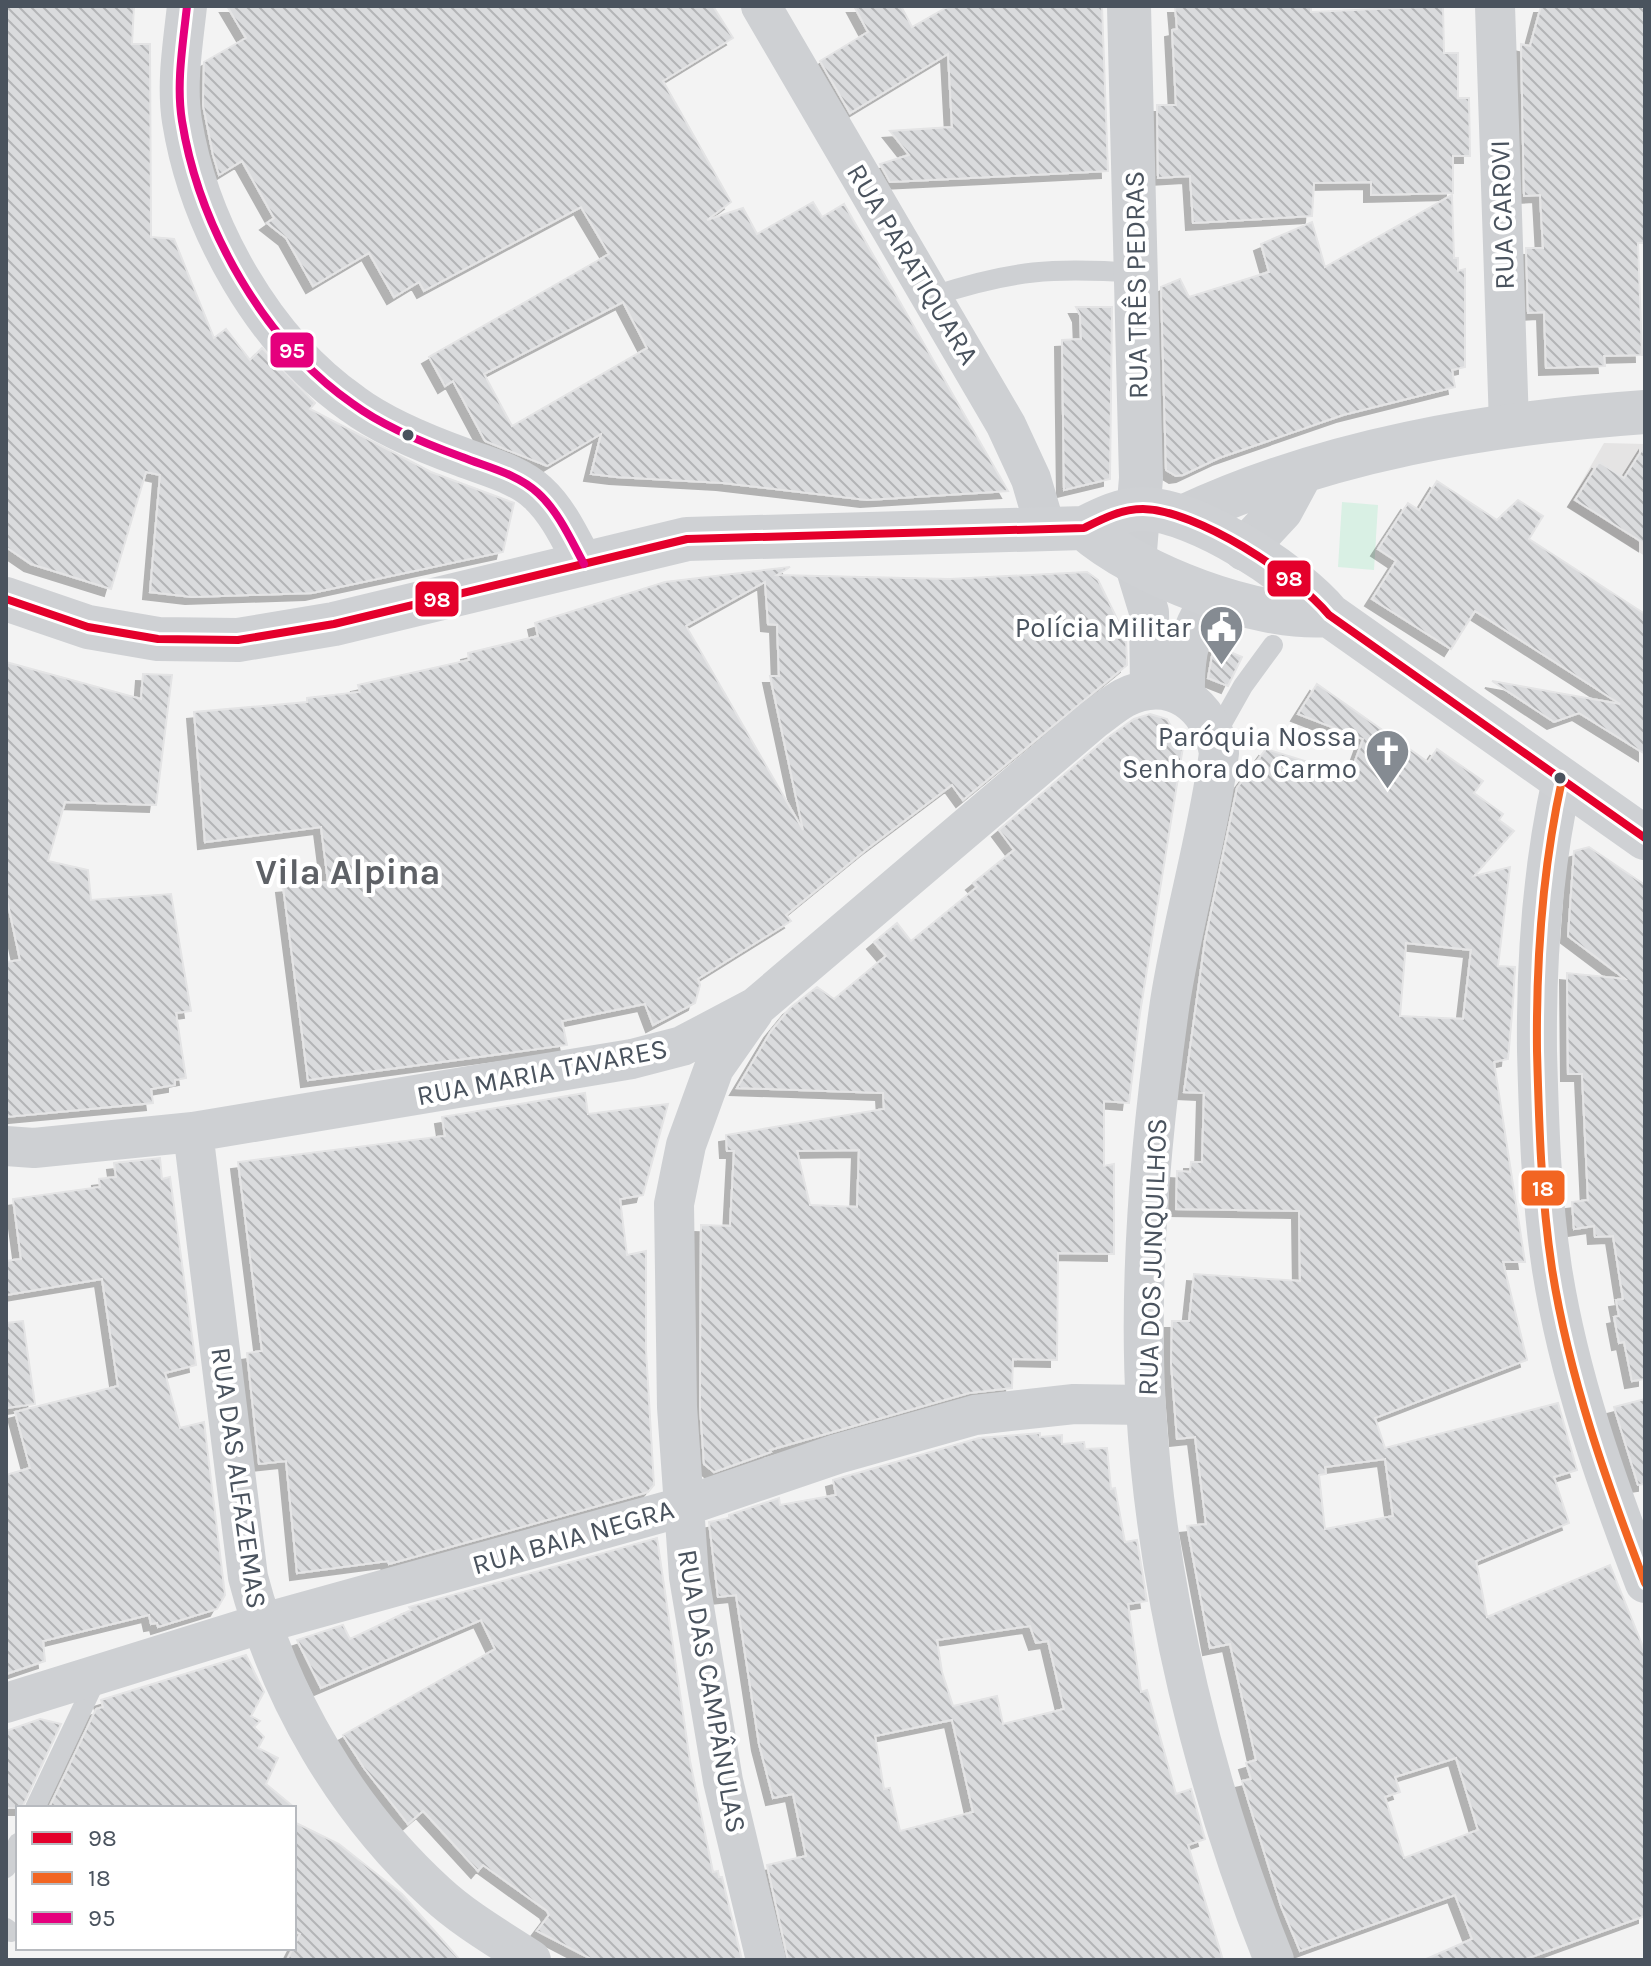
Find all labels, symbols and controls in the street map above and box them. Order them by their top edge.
street label: RUA CAROVI [1483,139,1521,291]
street label: RUA PARATIQUARA [840,158,986,370]
street label: RUA TRÊS PEDRAS [1118,170,1154,400]
line badge: 95 [269,331,315,369]
text: 95 [279,338,305,364]
unlabelled marker [400,427,416,443]
line badge: 98 [1266,559,1312,598]
text: 98 [1275,566,1303,592]
line badge: 98 [414,580,460,618]
text: 98 [423,587,451,613]
public building icon: Polícia Militar [1198,603,1246,666]
place label: Polícia Militar [1015,611,1192,644]
place label: Paróquia Nossa Senhora do Carmo [1122,720,1357,785]
church icon: Paróquia Nossa Senhora do Carmo [1364,728,1412,791]
unlabelled marker [1552,770,1568,786]
district label: Vila Alpina [255,851,441,893]
street label: RUA MARIA TAVARES [414,1032,670,1112]
street label: RUA DOS JUNQUILHOS [1131,1117,1173,1397]
line badge: 18 [1520,1169,1566,1207]
text: 18 [1532,1176,1554,1202]
street label: RUA DAS ALFAZEMAS [204,1345,274,1611]
street label: RUA BAIA NEGRA [468,1492,678,1582]
street label: RUA DAS CAMPÂNULAS [671,1547,753,1835]
legend [16,1806,296,1950]
text: 98 [88,1824,117,1852]
text: 18 [88,1864,111,1892]
text: 95 [88,1904,115,1932]

